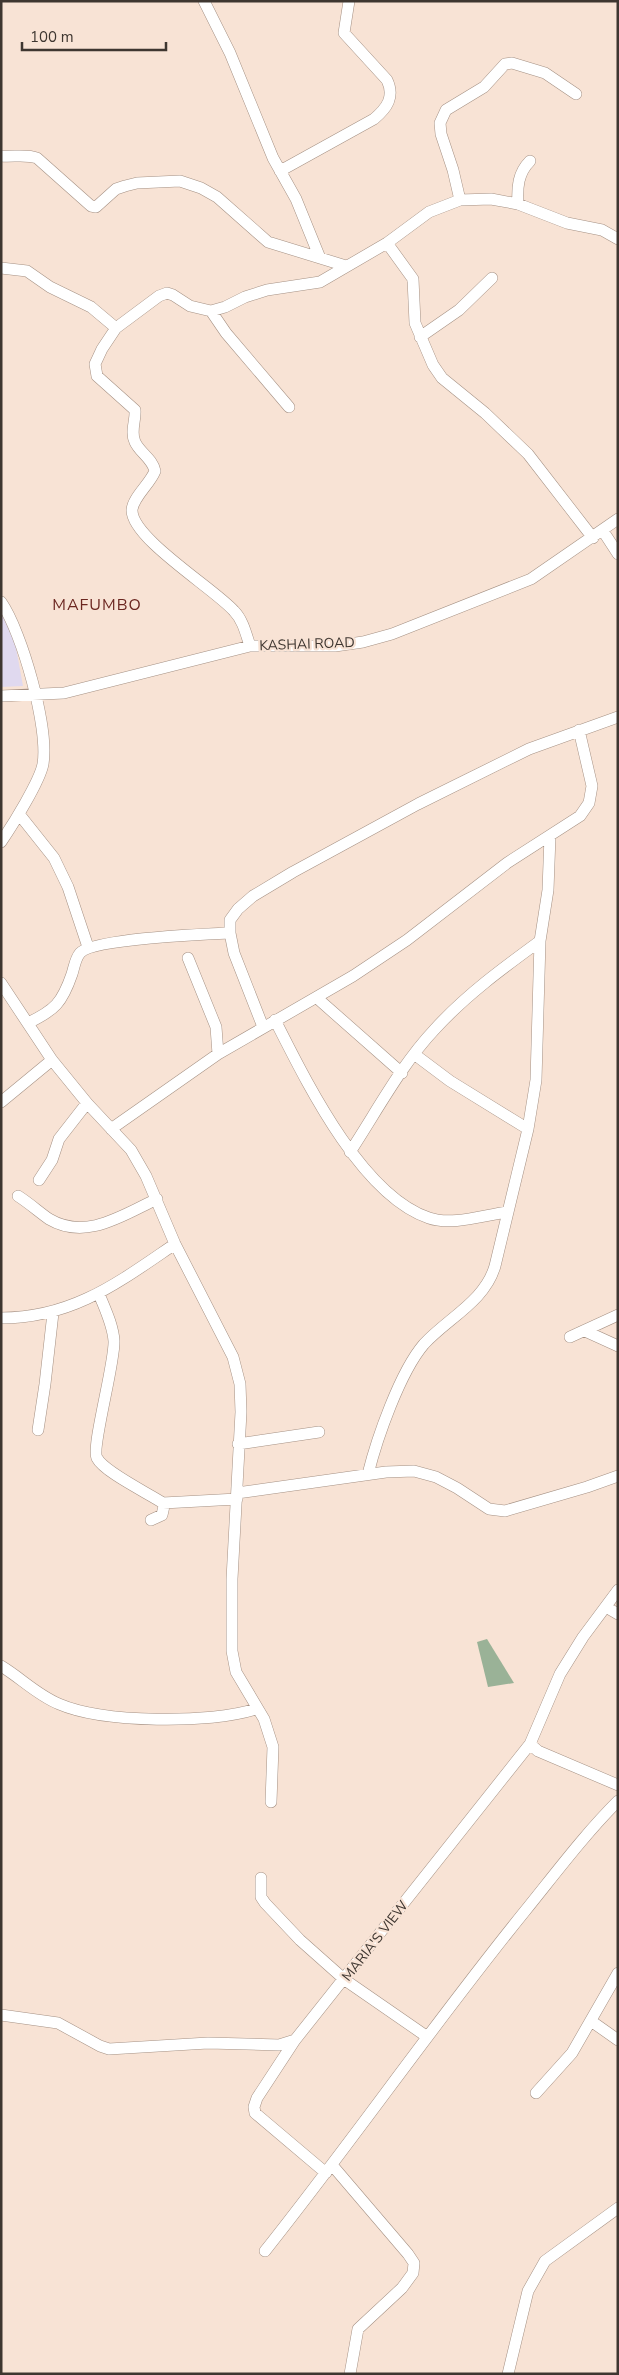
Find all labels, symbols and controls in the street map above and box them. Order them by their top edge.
scale bar [22,20,166,52]
text: 100 m [30,27,74,47]
district label: MAFUMBO [52,594,142,616]
street label: KASHAI ROAD [259,633,355,655]
street label: MARIA'S VIEW [338,1896,413,1985]

